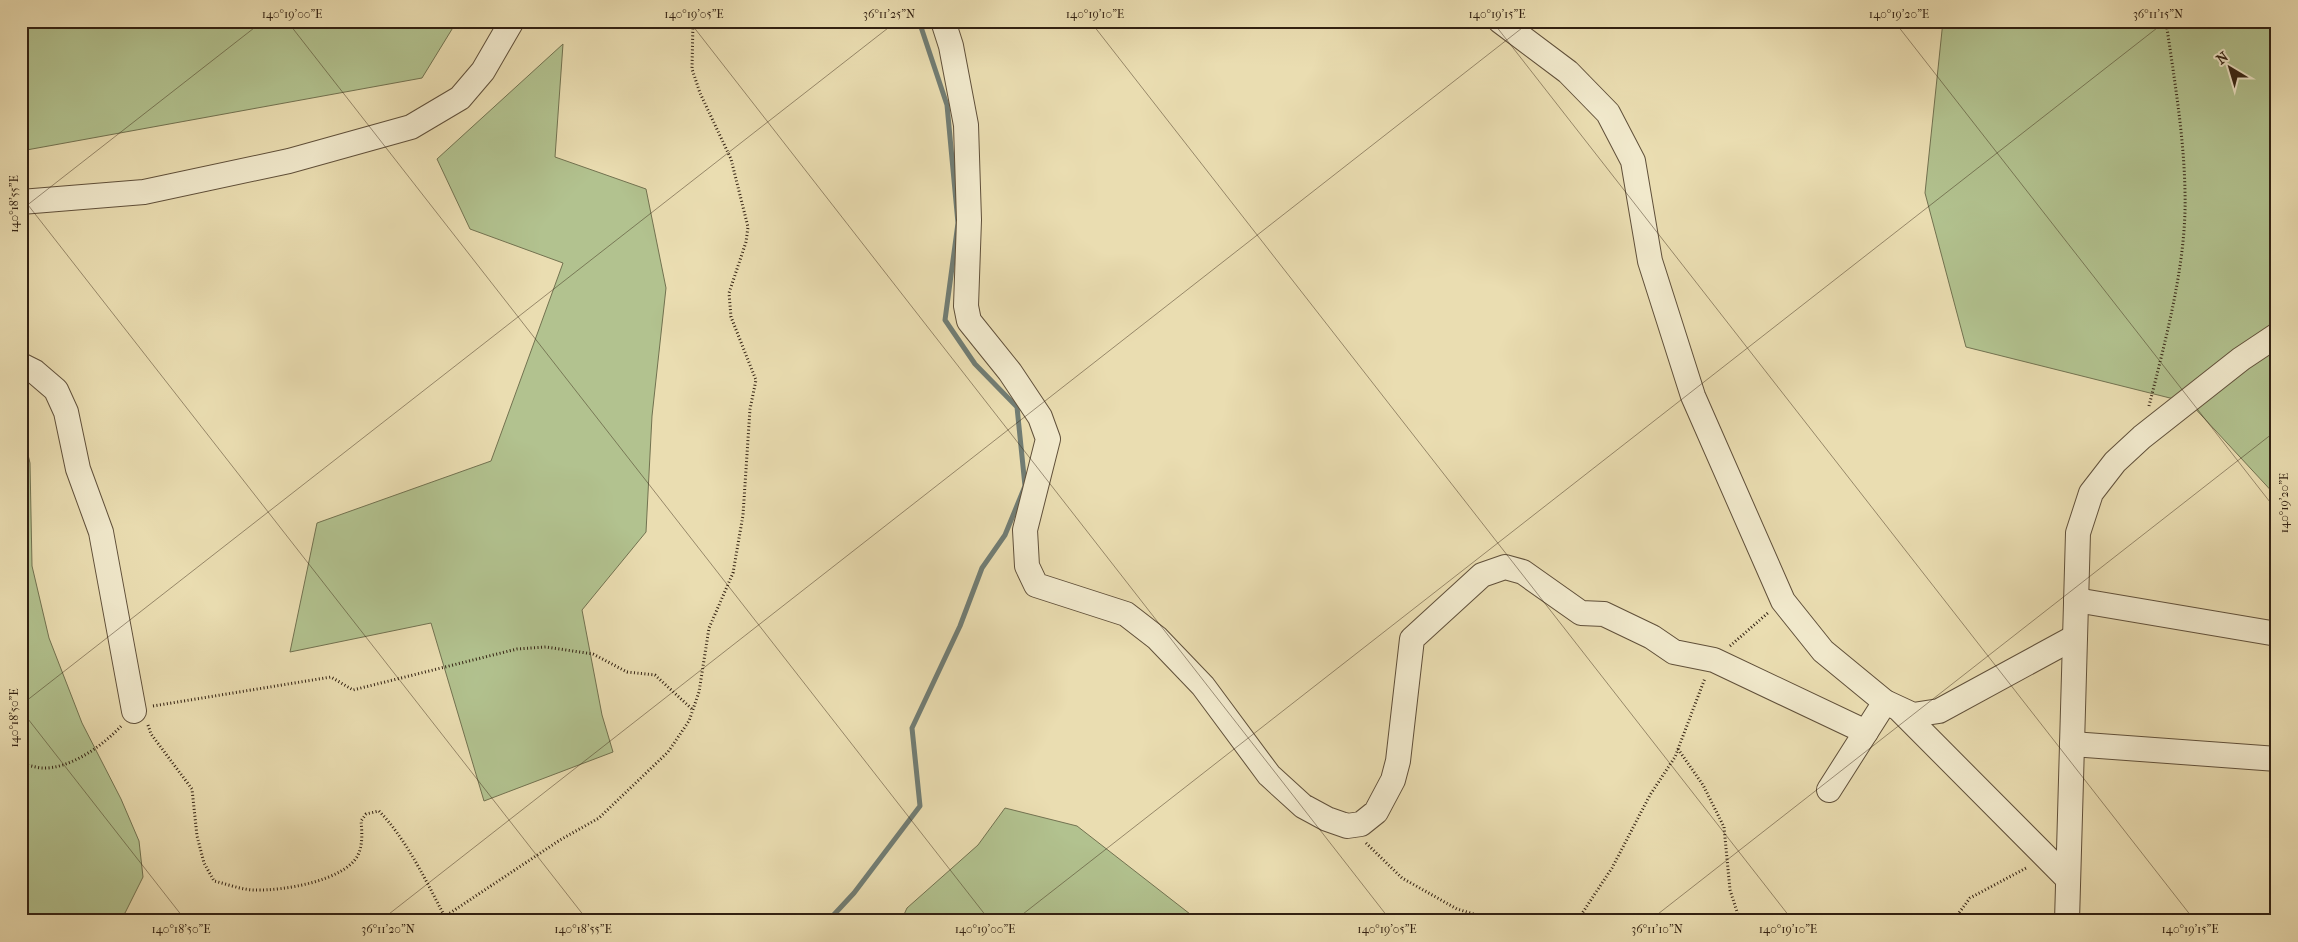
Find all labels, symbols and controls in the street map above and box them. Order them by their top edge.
text: 140°19'00"E [262,7,322,21]
text: 140°19'05"E [664,7,724,21]
text: 36°11'25"N [863,7,915,21]
text: 140°19'10"E [1066,7,1124,21]
text: 140°19'15"E [1469,7,1525,21]
text: 140°19'20"E [1869,7,1929,21]
text: 36°11'15"N [2133,7,2183,21]
north arrow [2206,42,2256,92]
text: N [2213,48,2232,68]
text: 140°18'55"E [7,175,21,233]
text: 140°19'20"E [2277,473,2291,533]
text: 140°18'50"E [7,688,21,748]
text: 140°18'50"E [151,922,211,936]
text: 36°11'20"N [361,922,415,936]
text: 140°18'55"E [554,922,612,936]
text: 140°19'00"E [955,922,1015,936]
text: 140°19'05"E [1357,922,1417,936]
text: 36°11'10"N [1631,922,1683,936]
text: 140°19'10"E [1759,922,1817,936]
text: 140°19'15"E [2162,922,2218,936]

